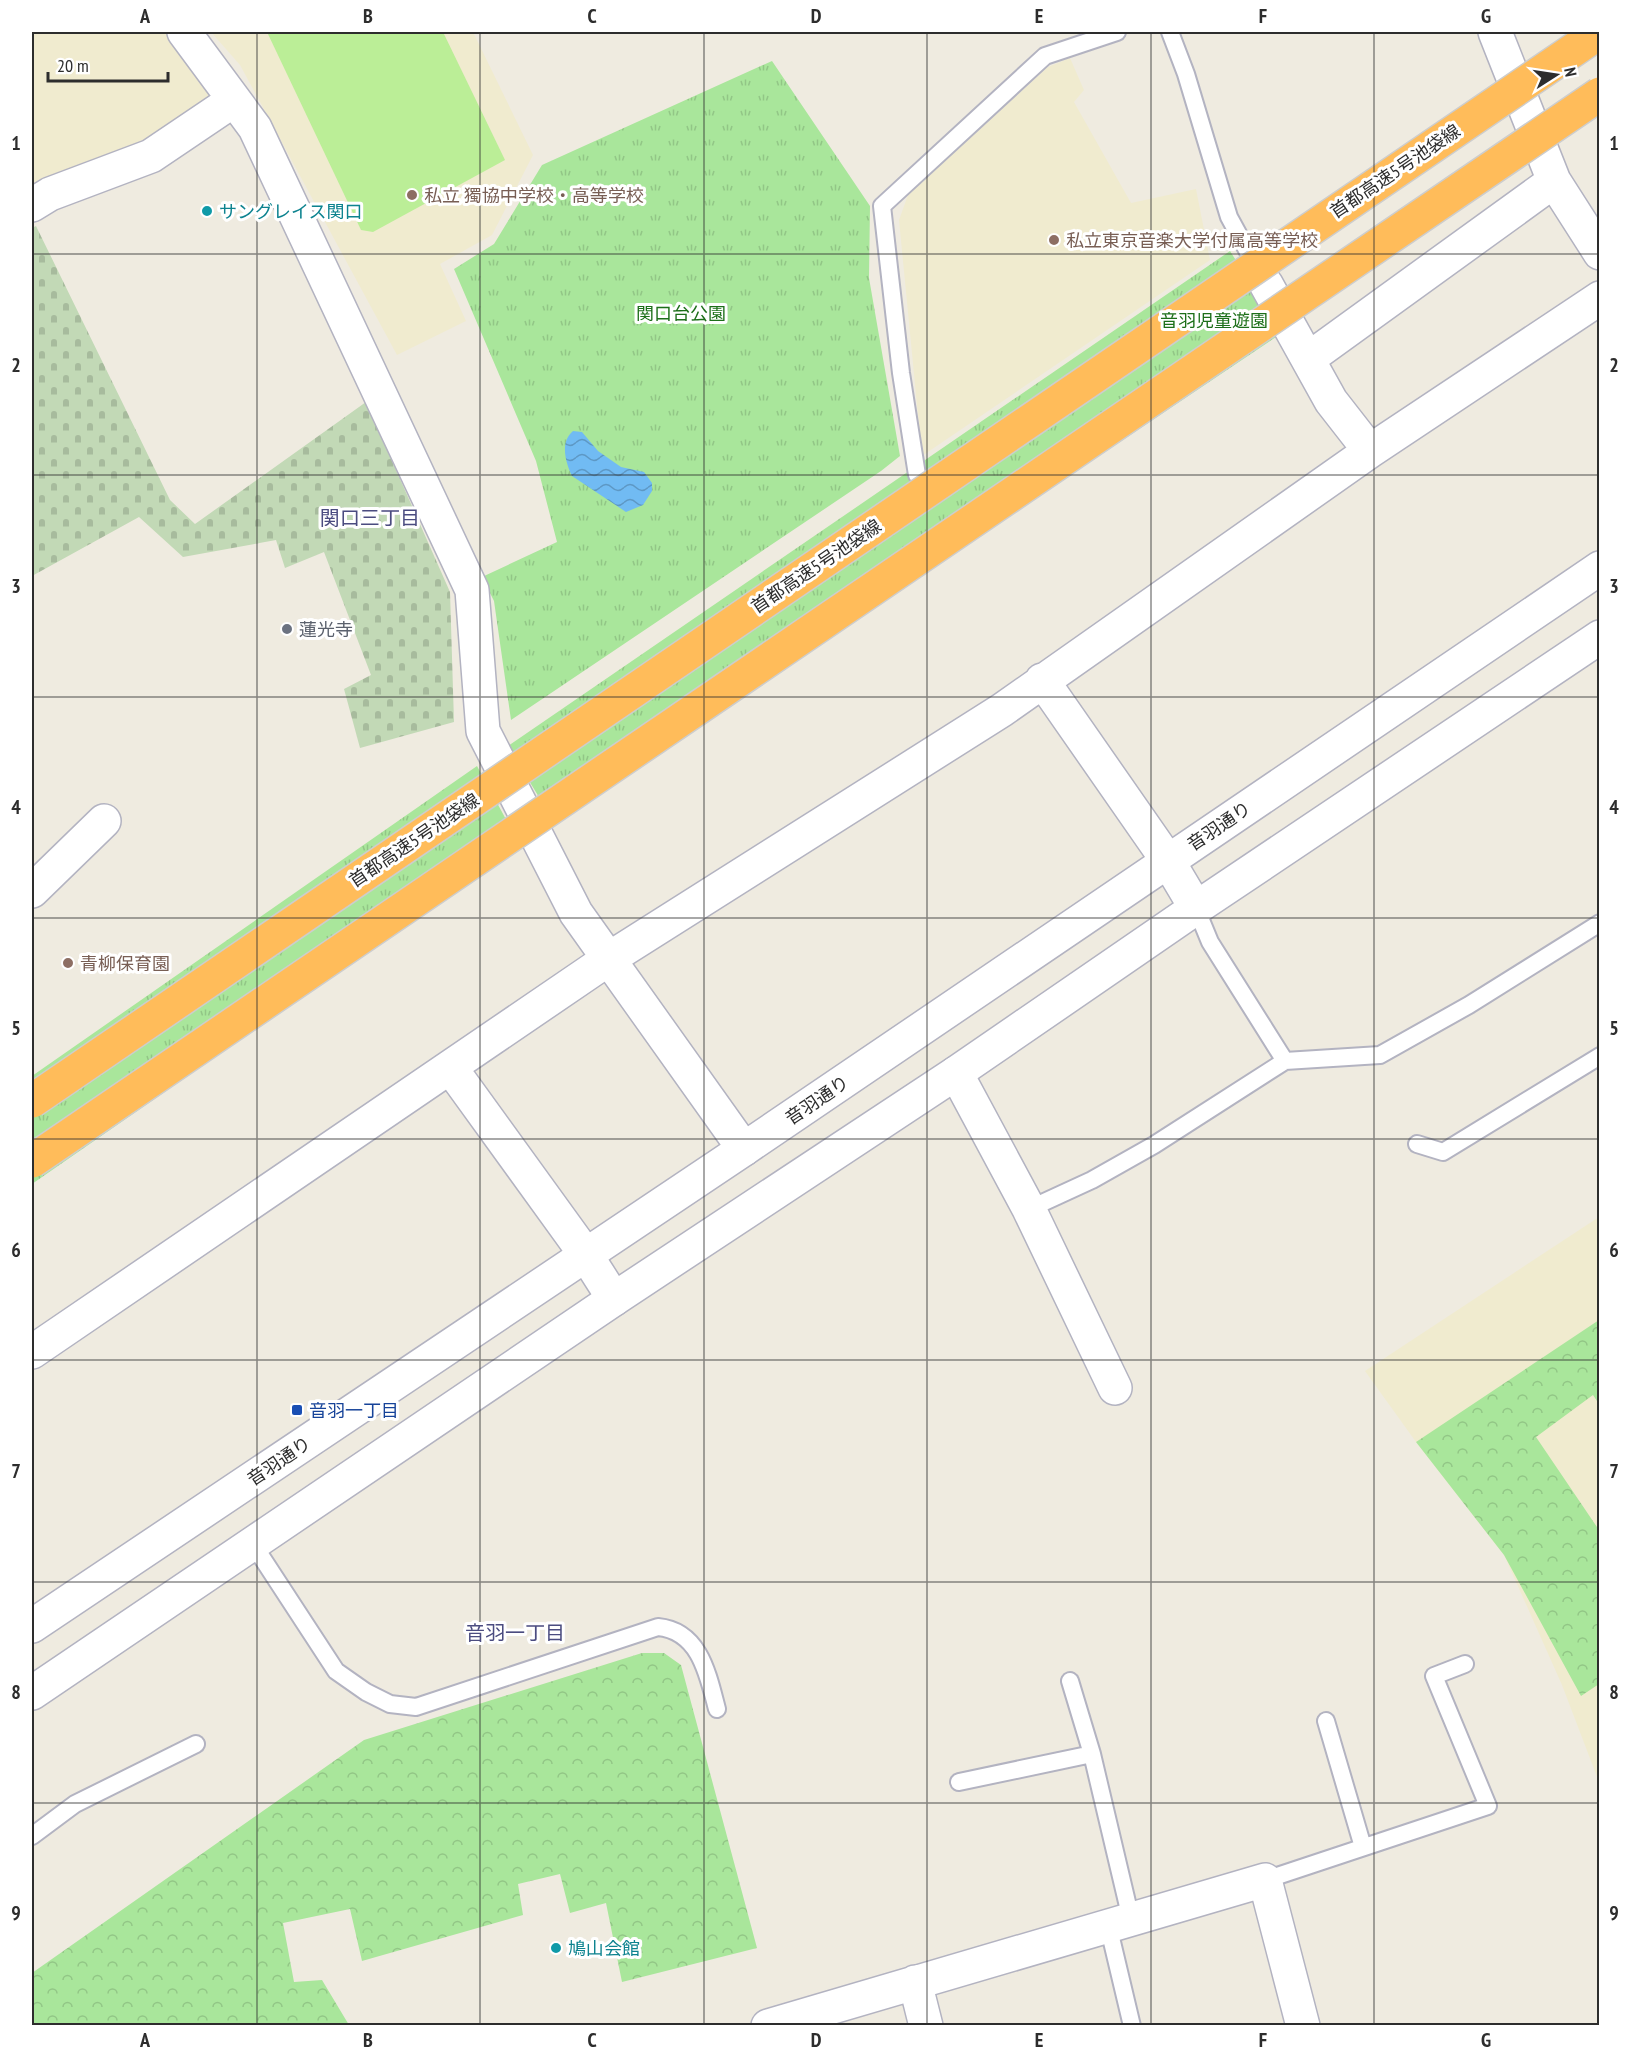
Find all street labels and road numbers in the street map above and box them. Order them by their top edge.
street label: 首都高速5号池袋線 [1326,119,1464,223]
street label: 首都高速5号池袋線 [747,514,885,618]
street label: 首都高速5号池袋線 [345,788,483,892]
street label: 音羽通り [1183,796,1255,856]
street label: 音羽通り [781,1070,853,1130]
street label: 音羽通り [243,1431,315,1491]

